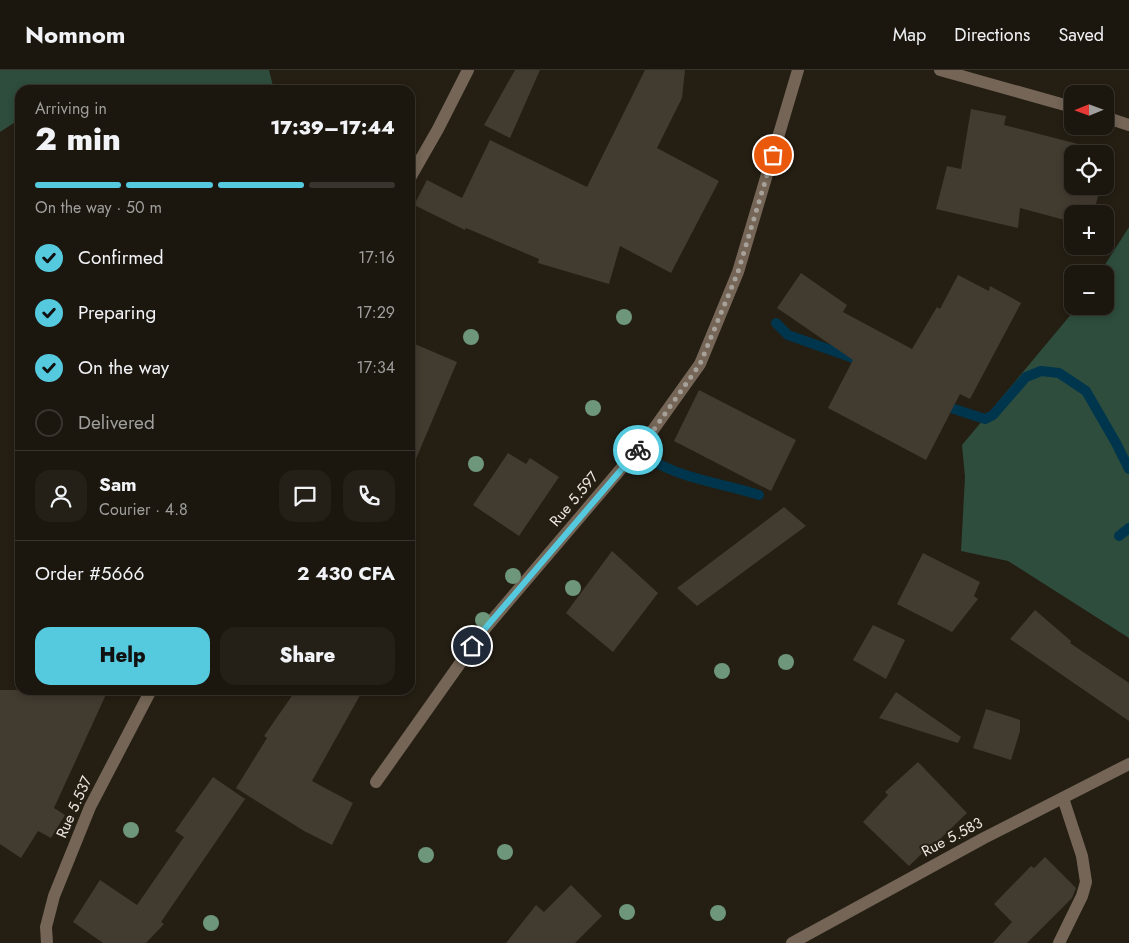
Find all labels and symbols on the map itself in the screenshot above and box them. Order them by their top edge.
north arrow [1064,85,1114,135]
pin [752,134,794,176]
courier [613,425,663,475]
street label: Rue 5.597 [544,467,604,531]
pin [451,625,493,667]
street label: Rue 5.537 [51,772,97,842]
street label: Rue 5.583 [918,812,986,862]

